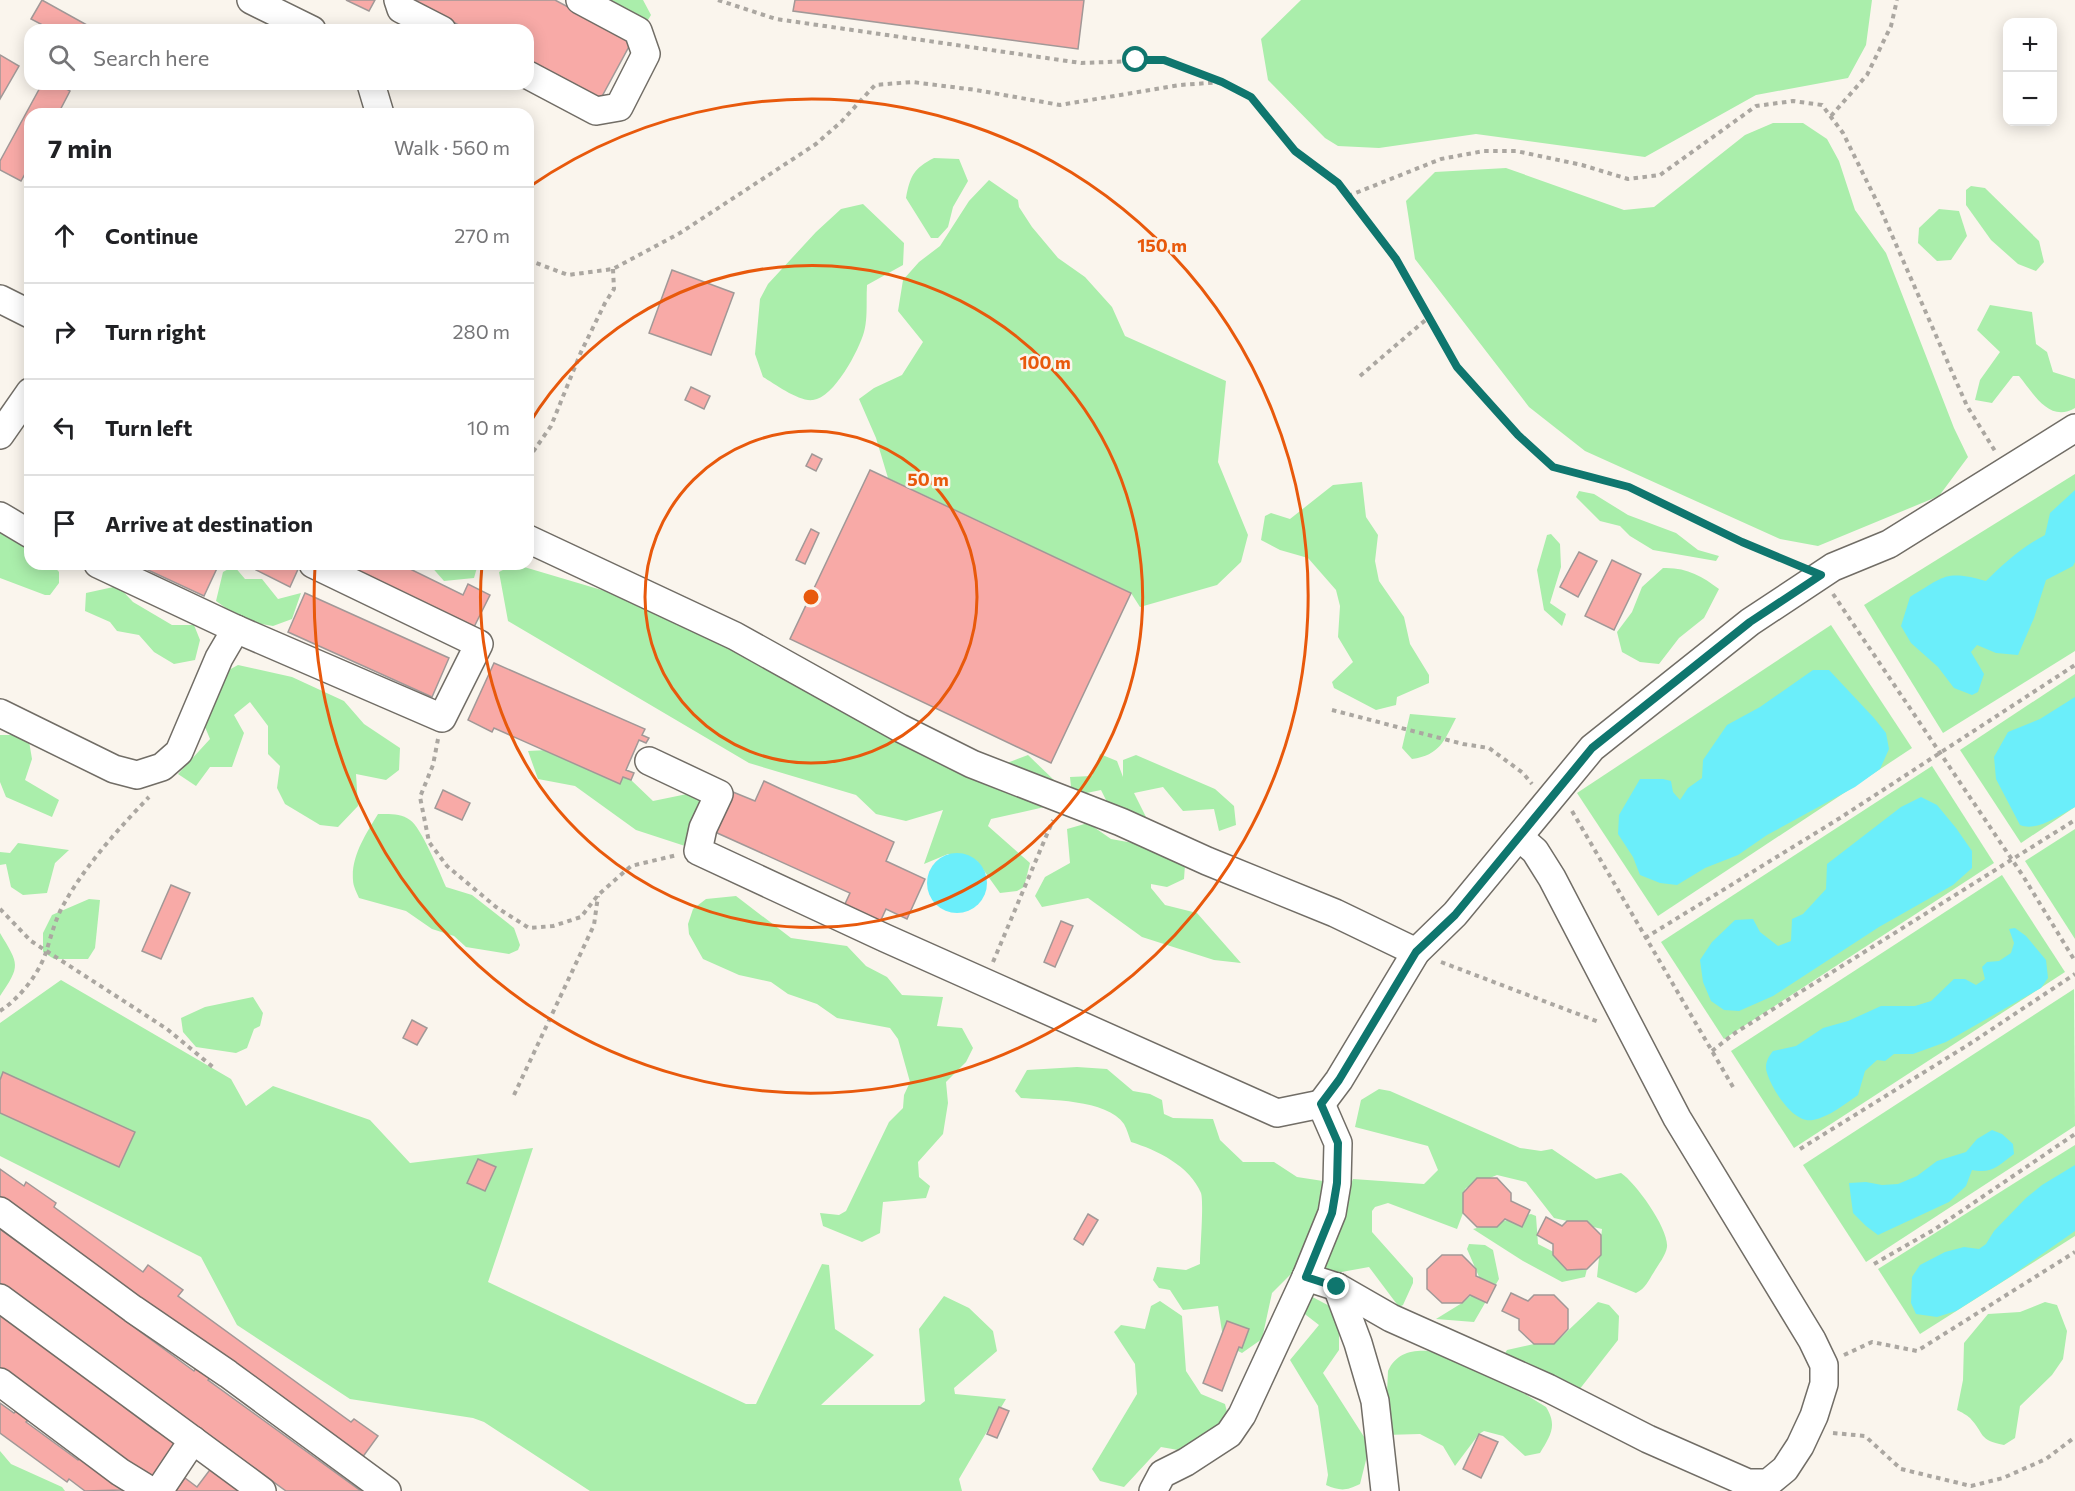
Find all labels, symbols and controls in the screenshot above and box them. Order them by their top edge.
map controls [2003,18,2057,126]
button: + [2003,18,2057,72]
search box [24,24,534,90]
icon: search [45,41,78,74]
text: Search here [93,44,209,71]
route start [1122,46,1148,72]
button: − [2003,72,2057,126]
text: 7 min [48,132,112,163]
text: Walk · 560 m [394,135,510,159]
icon: ahead [48,219,81,252]
text: Continue [105,222,198,249]
text: 270 m [454,223,510,247]
text: 150 m [1137,234,1187,256]
icon: right [48,315,81,348]
text: Turn right [105,318,206,345]
text: 280 m [452,319,510,343]
text: 100 m [1019,351,1071,373]
icon: left [48,411,81,444]
text: Turn left [105,414,192,441]
text: 10 m [467,415,510,439]
text: 50 m [907,468,949,490]
icon: arrive [48,507,81,540]
text: Arrive at destination [105,510,313,537]
centre of rings [801,587,821,607]
route end [1323,1273,1349,1299]

